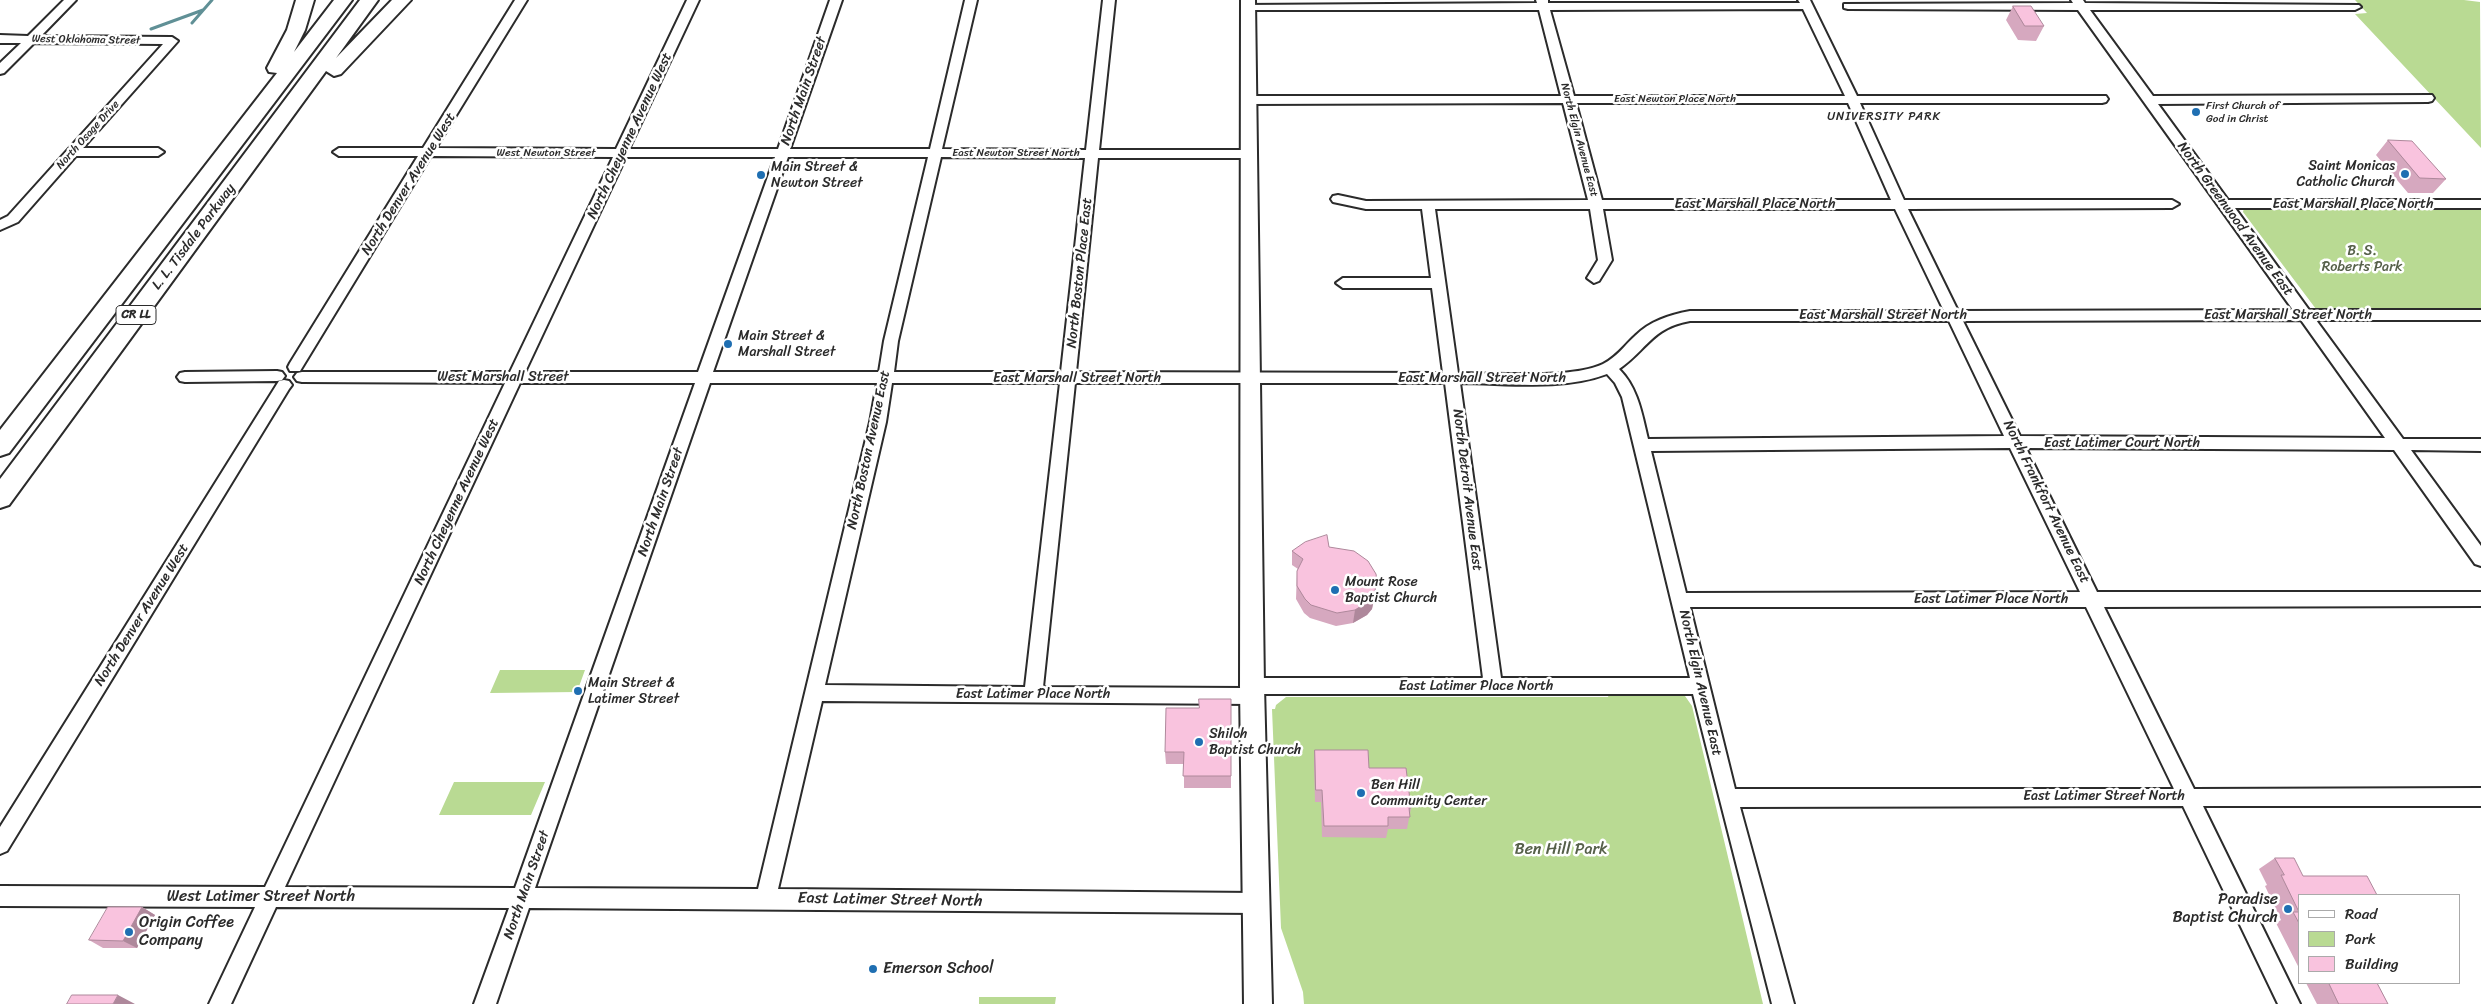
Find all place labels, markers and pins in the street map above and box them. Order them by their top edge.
place label: First Church of God in Christ [2206,99,2280,125]
marker: First Church of God in Christ [2190,106,2202,118]
place label: Saint Monicas Catholic Church [2297,158,2395,190]
place label: Main Street & Newton Street [771,159,863,192]
marker: Saint Monicas Catholic Church [2399,168,2411,180]
marker: Main Street & Newton Street [755,169,767,181]
place label: Main Street & Marshall Street [738,328,835,361]
marker: Main Street & Marshall Street [722,338,734,350]
place label: Mount Rose Baptist Church [1345,574,1437,606]
marker: Mount Rose Baptist Church [1329,584,1341,596]
place label: Main Street & Latimer Street [588,675,679,708]
marker: Main Street & Latimer Street [572,685,584,697]
place label: Shiloh Baptist Church [1209,726,1301,759]
marker: Shiloh Baptist Church [1193,736,1205,748]
place label: Ben Hill Community Center [1371,777,1487,810]
marker: Ben Hill Community Center [1355,787,1367,799]
place label: Paradise Baptist Church [2172,890,2278,928]
marker: Paradise Baptist Church [2282,903,2294,915]
place label: Origin Coffee Company [139,913,234,951]
marker: Origin Coffee Company [123,926,135,938]
place label: Emerson School [883,959,994,979]
marker: Emerson School [867,963,879,975]

